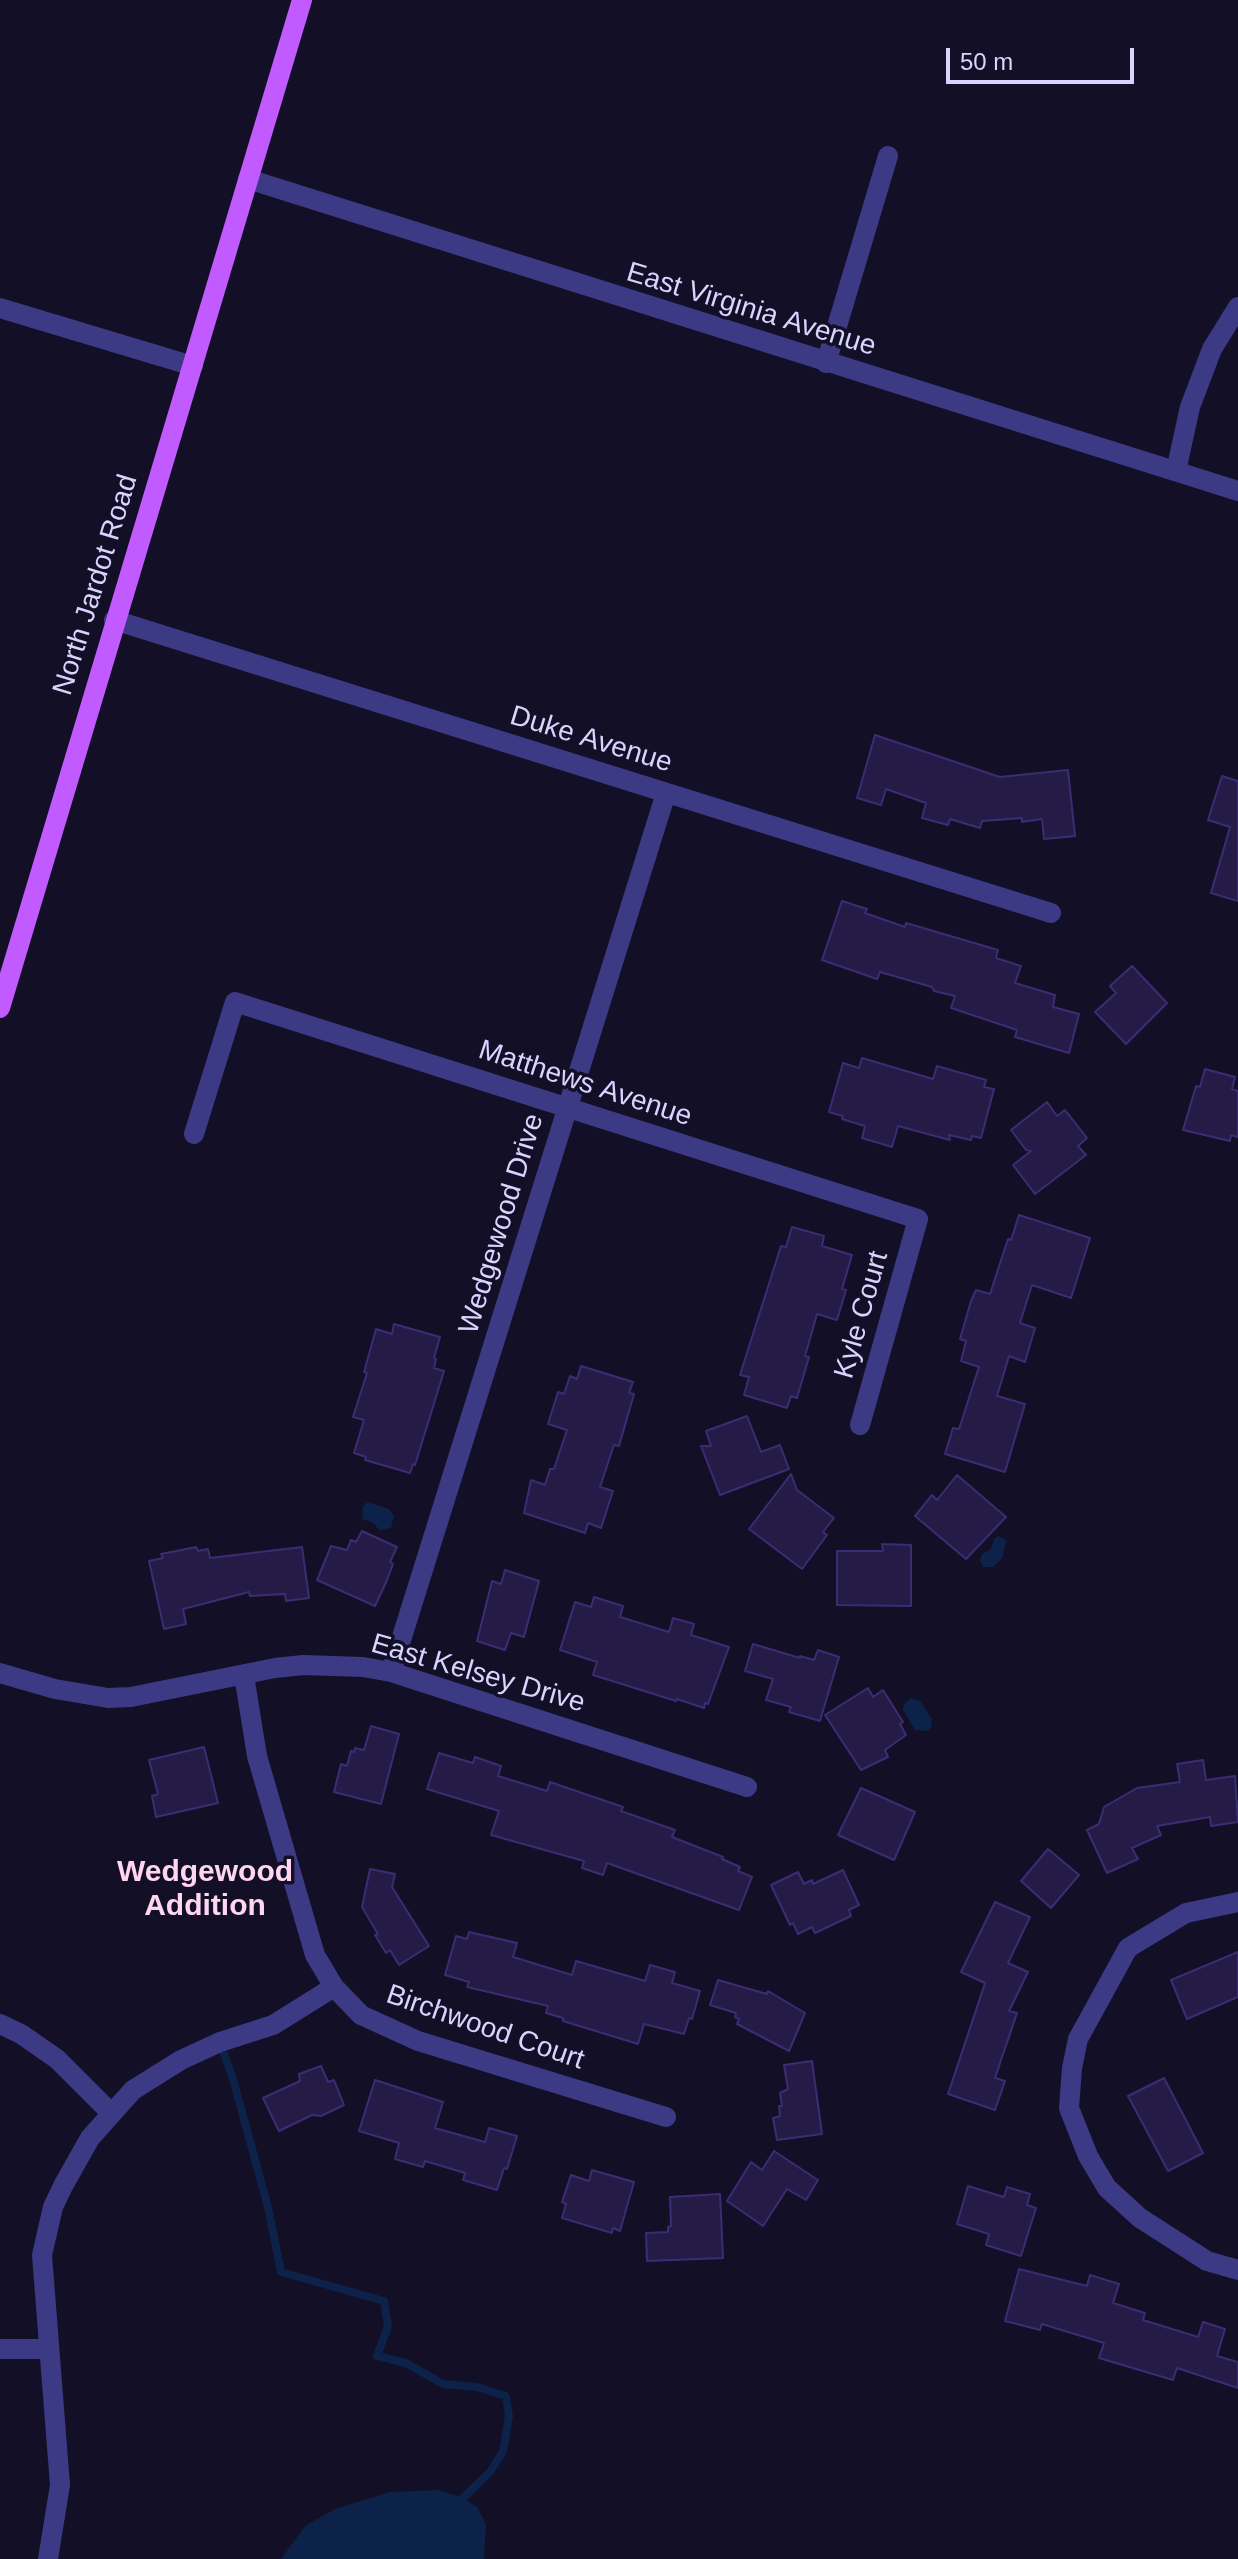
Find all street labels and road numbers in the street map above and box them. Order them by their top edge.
street label: East Virginia Avenue [622,256,880,364]
street label: North Jardot Road [46,471,146,699]
street label: Duke Avenue [506,699,676,781]
street label: Matthews Avenue [474,1034,696,1134]
street label: Wedgewood Drive [453,1110,551,1338]
street label: Kyle Court [828,1248,896,1382]
street label: East Kelsey Drive [367,1627,589,1721]
street label: Birchwood Court [382,1978,588,2078]

